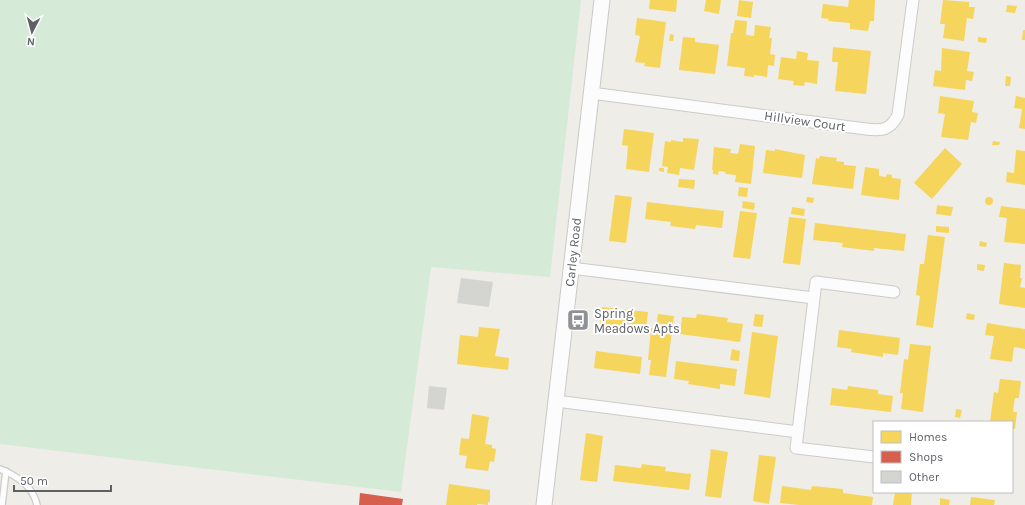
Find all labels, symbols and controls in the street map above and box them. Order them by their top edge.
north arrow [12,12,52,52]
text: N [26,35,36,48]
street label: Hillview Court [763,108,847,134]
street label: Carley Road [562,217,584,287]
place label: Spring Meadows Apts [594,306,680,336]
bus stop icon: Spring Meadows Apts [565,307,591,333]
legend [873,421,1013,493]
text: Homes [909,430,947,444]
text: Shops [909,450,943,464]
scale bar [14,467,111,493]
text: Other [909,470,940,484]
text: 50 m [20,474,48,488]

